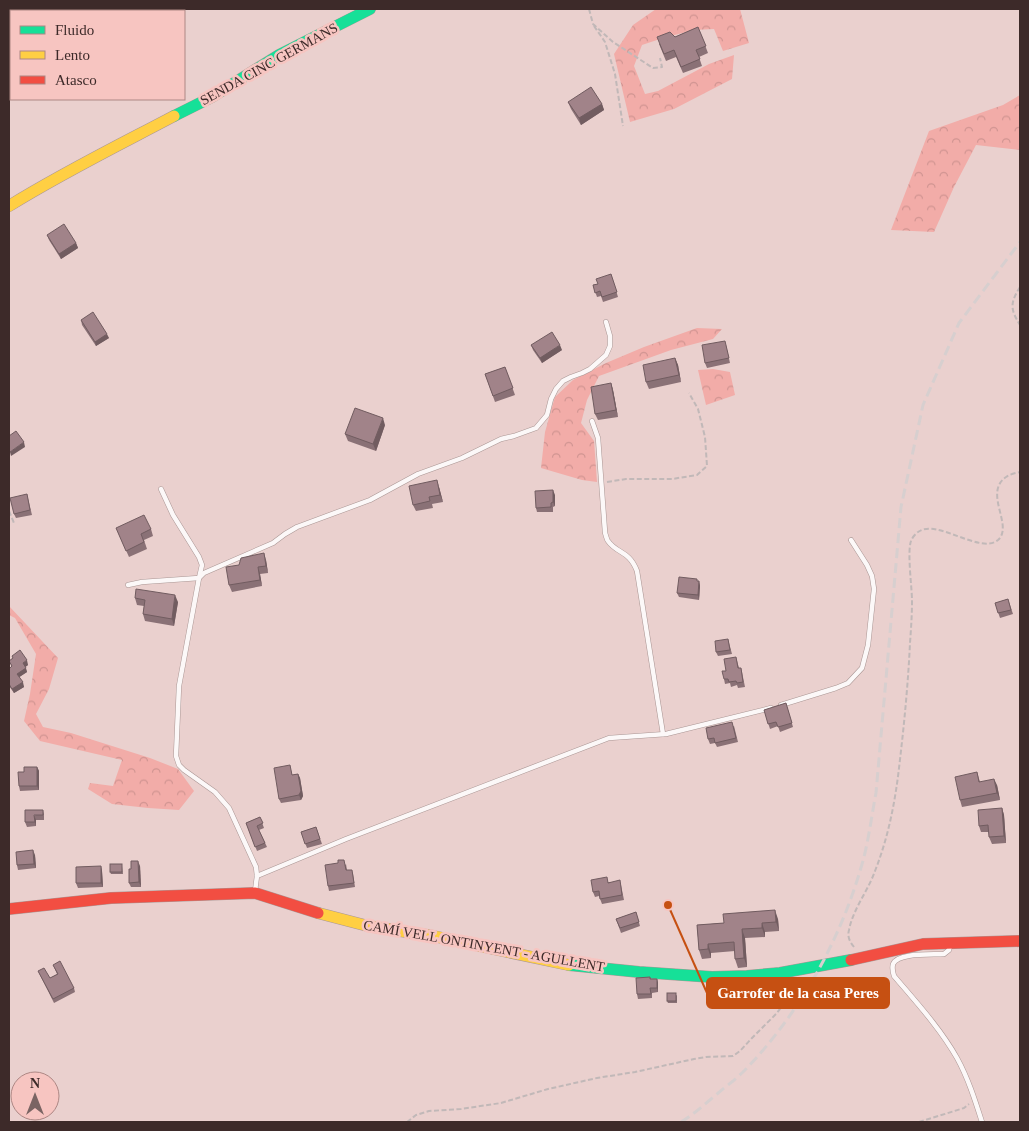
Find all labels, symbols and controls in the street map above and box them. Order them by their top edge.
legend [10,10,185,100]
street label: SENDA CINC GERMANS [198,20,340,108]
text: Fluido [55,22,94,38]
text: Lento [55,47,90,63]
text: Atasco [55,72,97,88]
street label: CAMÍ VELL ONTINYENT - AGULLENT [362,916,606,975]
callout: Garrofer de la casa Peres [707,978,889,1008]
text: Garrofer de la casa Peres [717,985,879,1001]
north arrow [10,1071,60,1121]
text: N [30,1076,40,1091]

